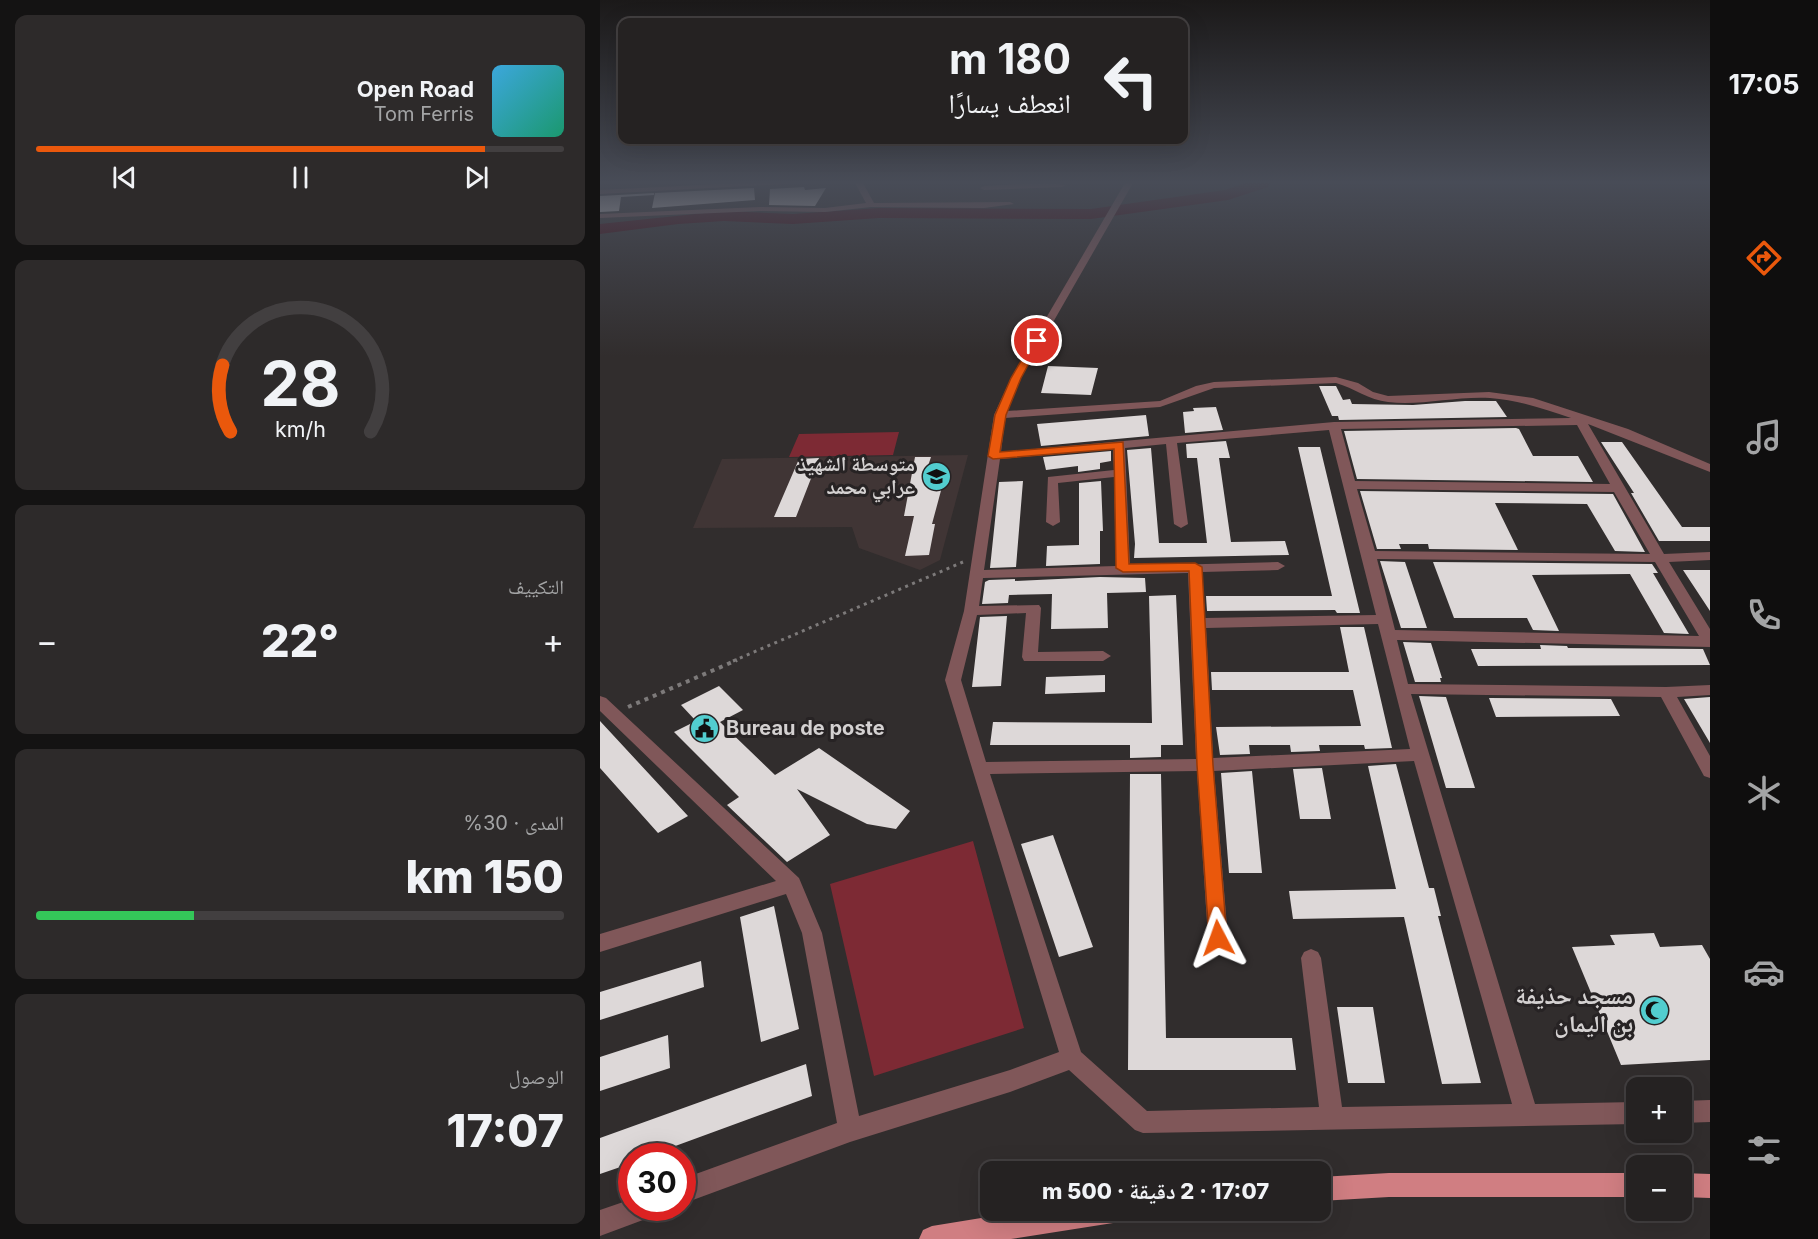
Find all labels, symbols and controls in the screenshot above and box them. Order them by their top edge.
text: 180 m [949,33,1071,84]
icon: left [1092,42,1170,120]
text: 17:05 [1729,68,1799,101]
text: Open Road [357,76,474,102]
text: انعطف يسارًا [948,87,1071,120]
text: Tom Ferris [374,102,474,126]
icon: previous [108,161,141,194]
icon: pause [284,161,317,194]
icon: next [460,161,493,194]
icon: directions [1743,237,1785,279]
pin [1011,315,1062,366]
icon: arrive [1020,324,1053,357]
text: 28 [260,346,340,421]
text: km/h [275,416,325,442]
icon: music [1743,416,1785,458]
place label: متوسطة الشهيذ عرابي محمد [798,452,915,503]
school or university icon: متوسطة الشهيذ عرابي محمد [920,460,952,492]
text: التكييف [508,575,564,599]
icon: phone [1743,594,1785,636]
text: 22° [261,613,339,668]
text: − [36,621,58,661]
text: + [542,621,564,661]
public building icon: Bureau de poste [689,712,721,744]
place label: Bureau de poste [726,716,885,740]
icon: climate [1743,772,1785,814]
text: المدى · 30% [463,811,564,835]
text: 150 km [405,849,564,904]
position arrow [1186,906,1250,970]
icon: car [1743,951,1785,993]
place label: مسجد حذيفة بن اليمان [1515,981,1633,1038]
mosque icon: مسجد حذيفة بن اليمان [1638,994,1670,1026]
text: الوصول [509,1065,564,1089]
map controls [1626,1077,1692,1221]
button: + [1626,1077,1692,1143]
text: 17:07 [447,1103,564,1158]
icon: filters [1743,1129,1785,1171]
speed limit sign: 30 [618,1143,696,1221]
button: − [1626,1155,1692,1221]
text: 17:07 · 2 دقيقة · 500 m [1042,1178,1269,1204]

